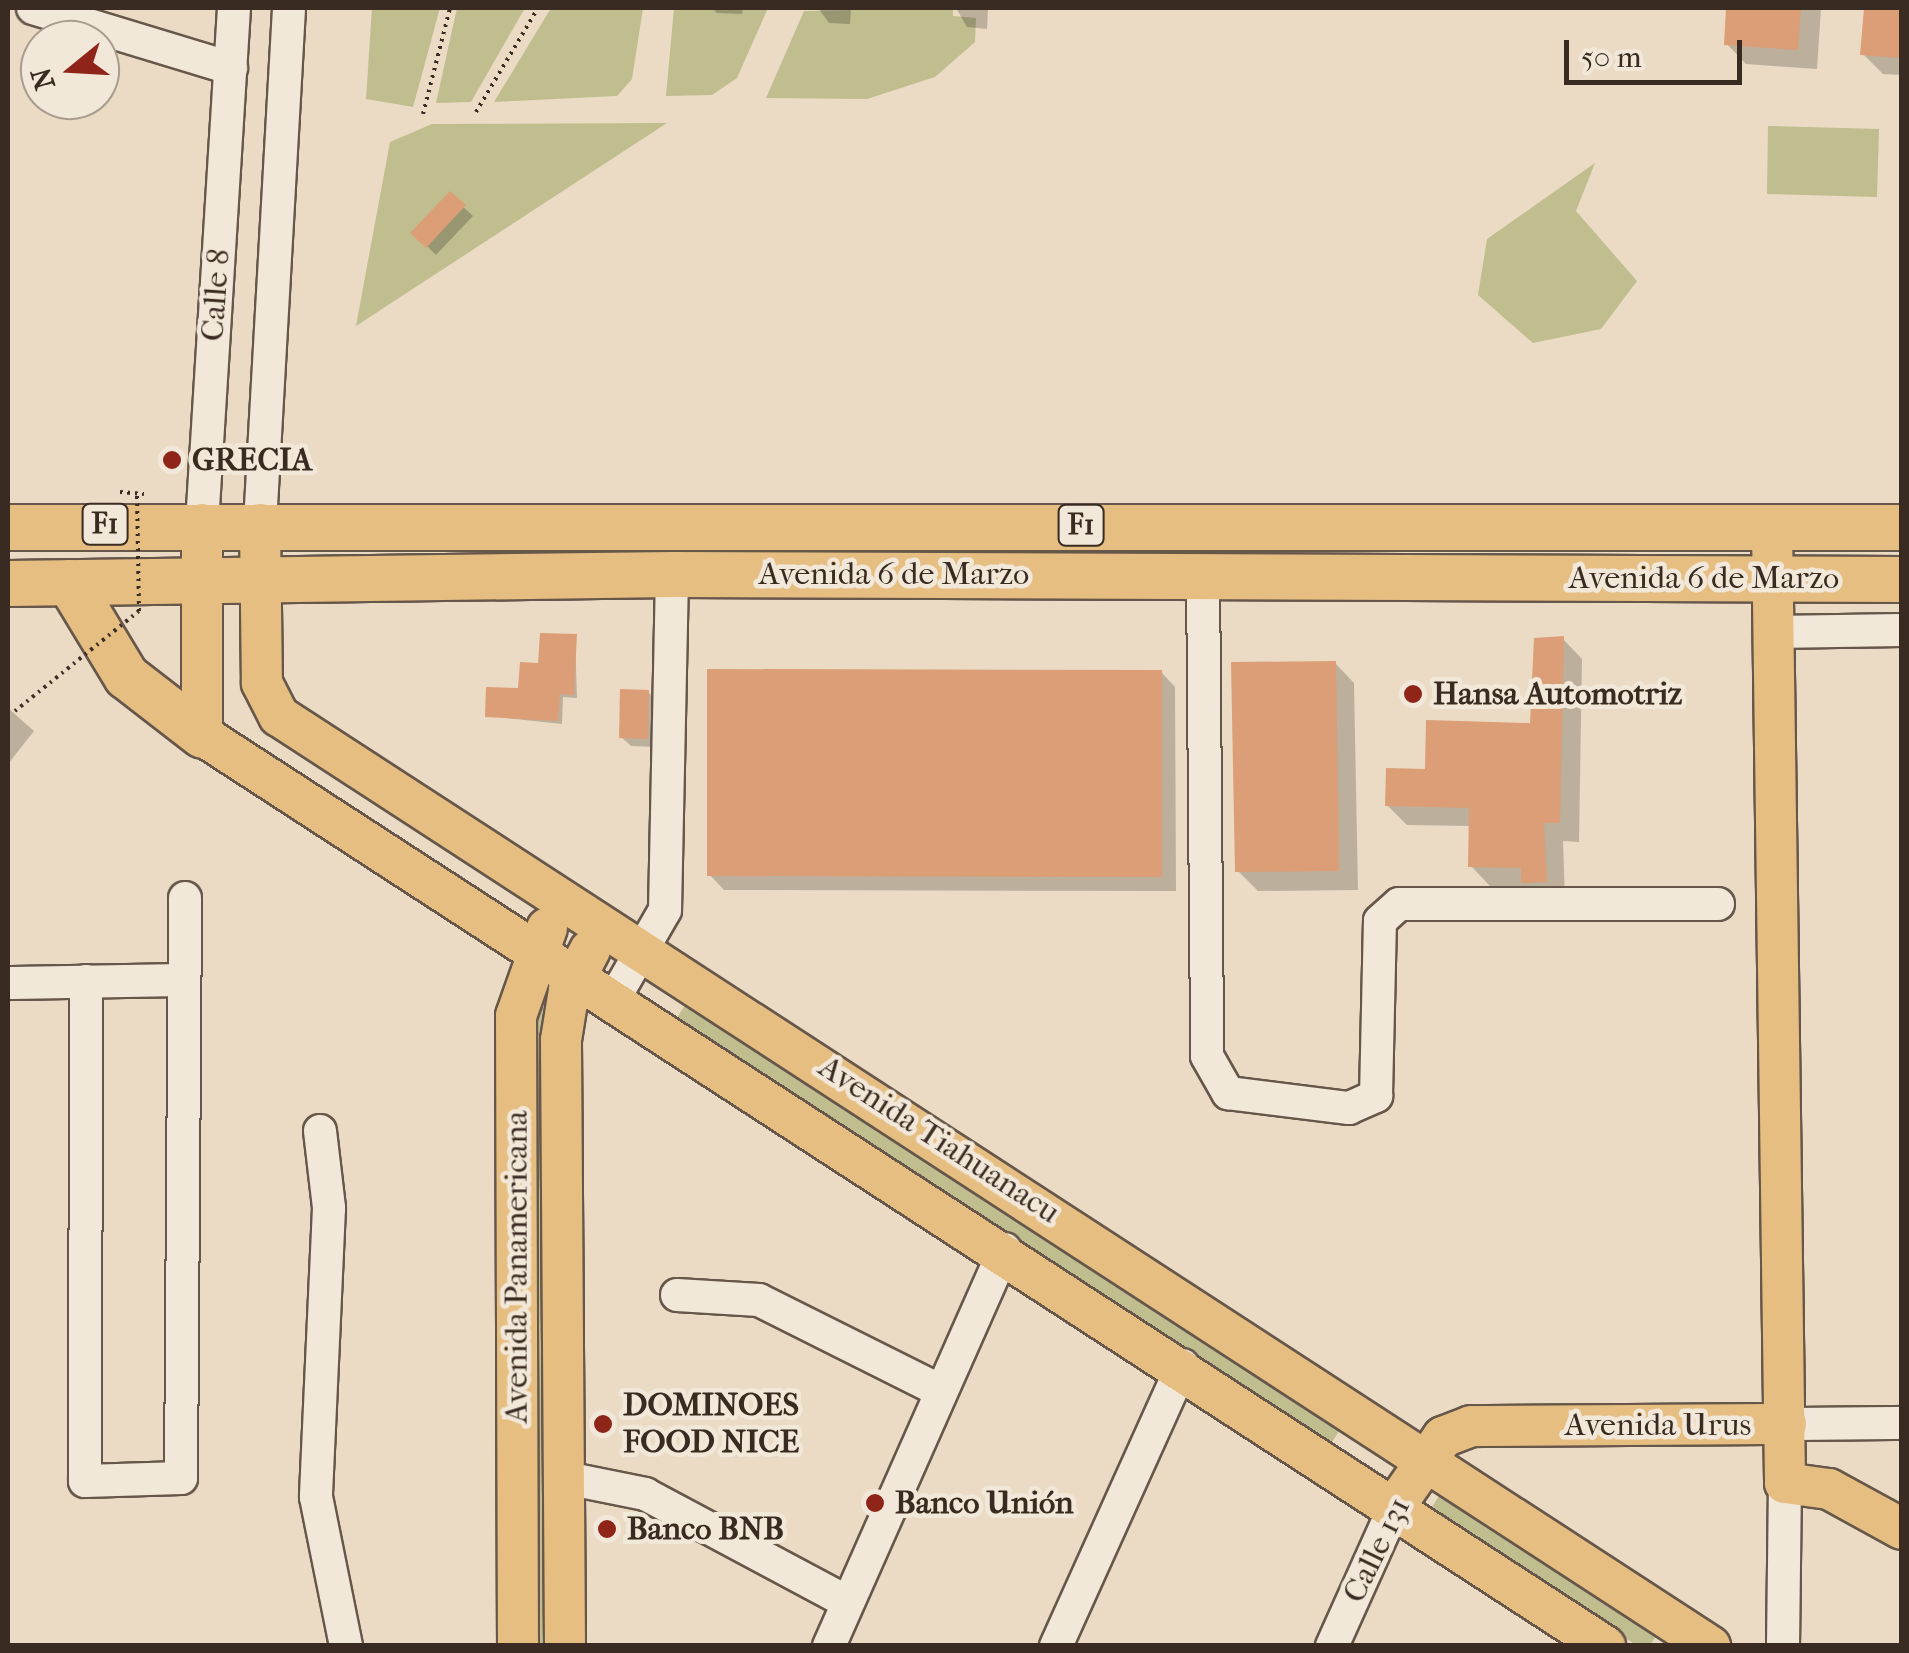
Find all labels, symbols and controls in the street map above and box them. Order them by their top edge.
north arrow [20,20,120,120]
scale bar [1569,20,1746,82]
text: 50 m [1581,40,1642,75]
text: N [24,64,62,94]
street label: Calle 8 [194,247,238,343]
place label: GRECIA [192,441,312,479]
marker: GRECIA [161,449,183,471]
road number: F1 [80,499,130,549]
road number: F1 [1056,500,1106,550]
street label: Avenida 6 de Marzo [759,555,1029,593]
street label: Avenida 6 de Marzo [1569,559,1839,597]
place label: Hansa Automotriz [1433,675,1682,713]
marker: Hansa Automotriz [1402,683,1424,705]
street label: Avenida Tiahuanacu [811,1048,1067,1232]
street label: Avenida Panamericana [498,1111,536,1423]
place label: DOMINOES FOOD NICE [623,1387,799,1462]
street label: Avenida Urus [1565,1406,1751,1444]
marker: DOMINOES FOOD NICE [592,1413,614,1435]
place label: Banco Unión [895,1484,1073,1522]
street label: Calle 131 [1335,1491,1419,1609]
marker: Banco Unión [864,1492,886,1514]
place label: Banco BNB [627,1510,784,1548]
marker: Banco BNB [596,1518,618,1540]

